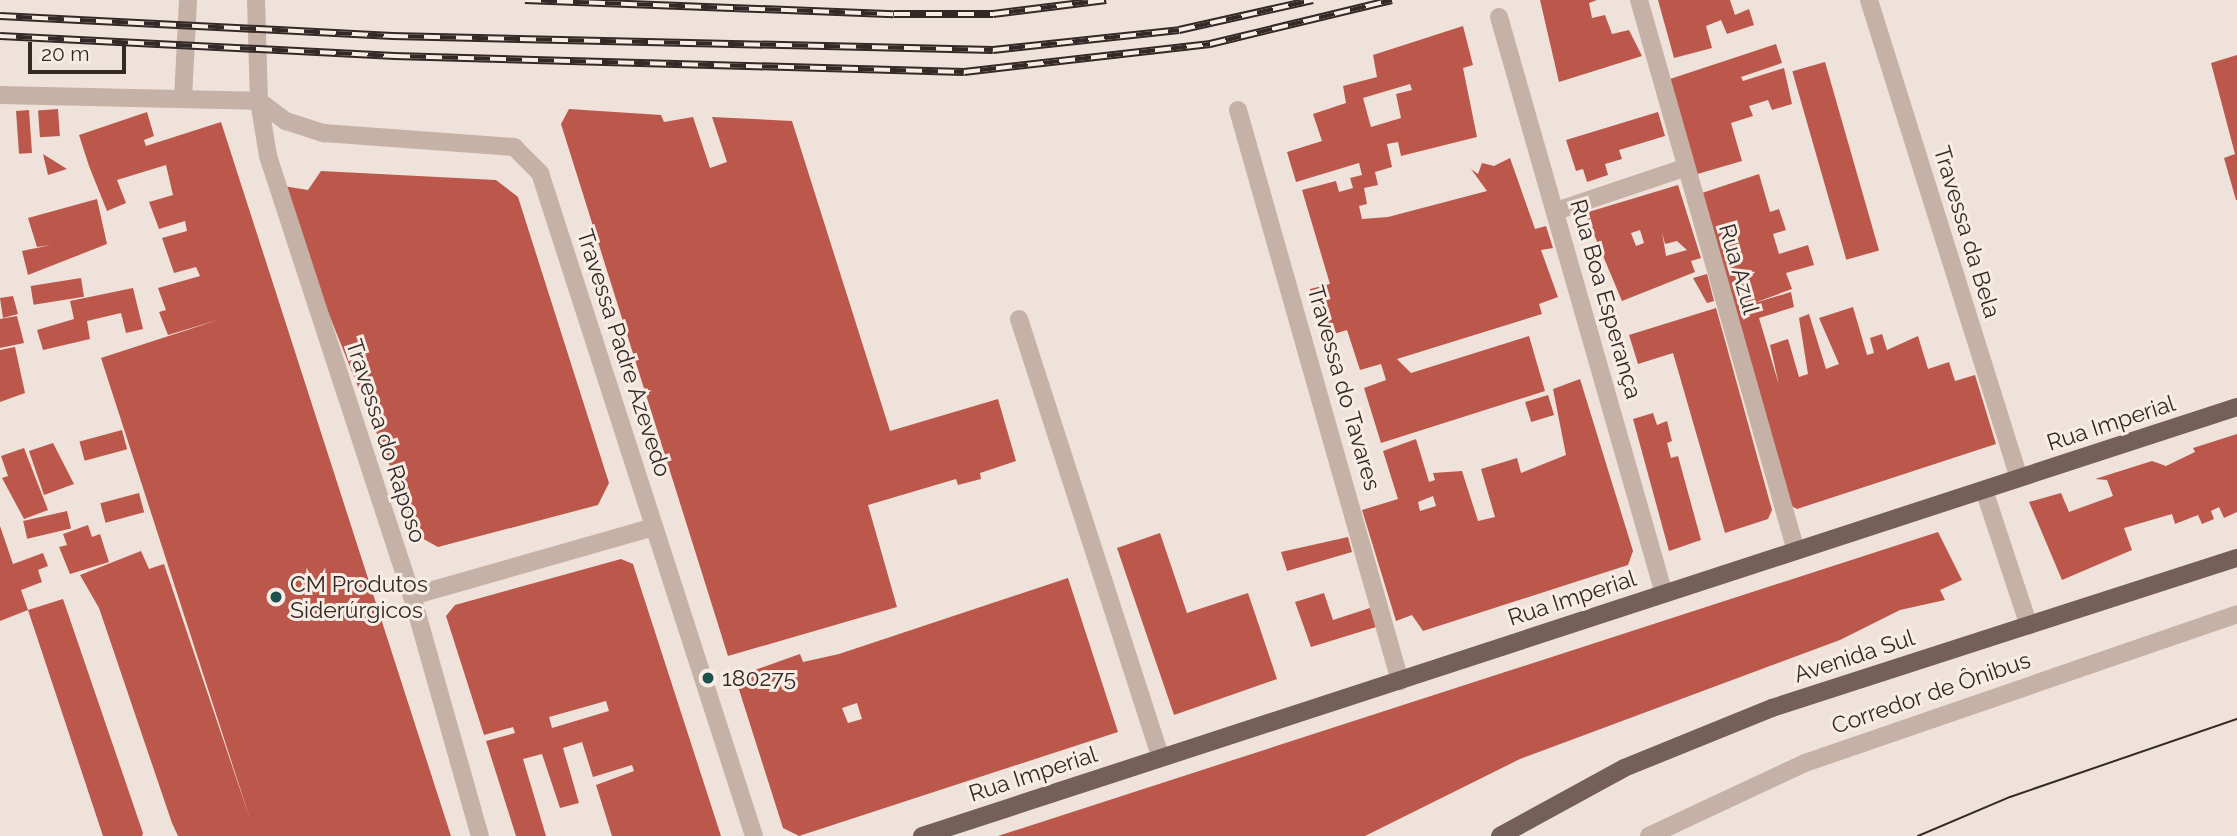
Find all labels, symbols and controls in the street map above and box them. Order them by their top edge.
scale bar [32,28,130,72]
text: 20 m [41,41,89,66]
street label: Travessa da Bela [1928,143,2006,321]
street label: Rua Boa Esperança [1564,196,1648,402]
street label: Rua Azul [1713,220,1765,318]
street label: Travessa Padre Azevedo [571,225,677,481]
street label: Travessa do Tavares [1301,282,1387,494]
street label: Travessa do Raposo [340,336,432,546]
street label: Rua Imperial [2043,389,2179,457]
street label: Rua Imperial [1504,564,1640,632]
place label: CM Produtos Siderúrgicos [290,570,428,624]
marker: CM Produtos Siderúrgicos [268,589,284,605]
street label: Avenida Sul [1790,624,1918,688]
street label: Corredor de Ônibus [1828,646,2034,740]
place label: 180275 [722,664,796,692]
marker: 180275 [700,670,716,686]
street label: Rua Imperial [965,740,1101,808]

